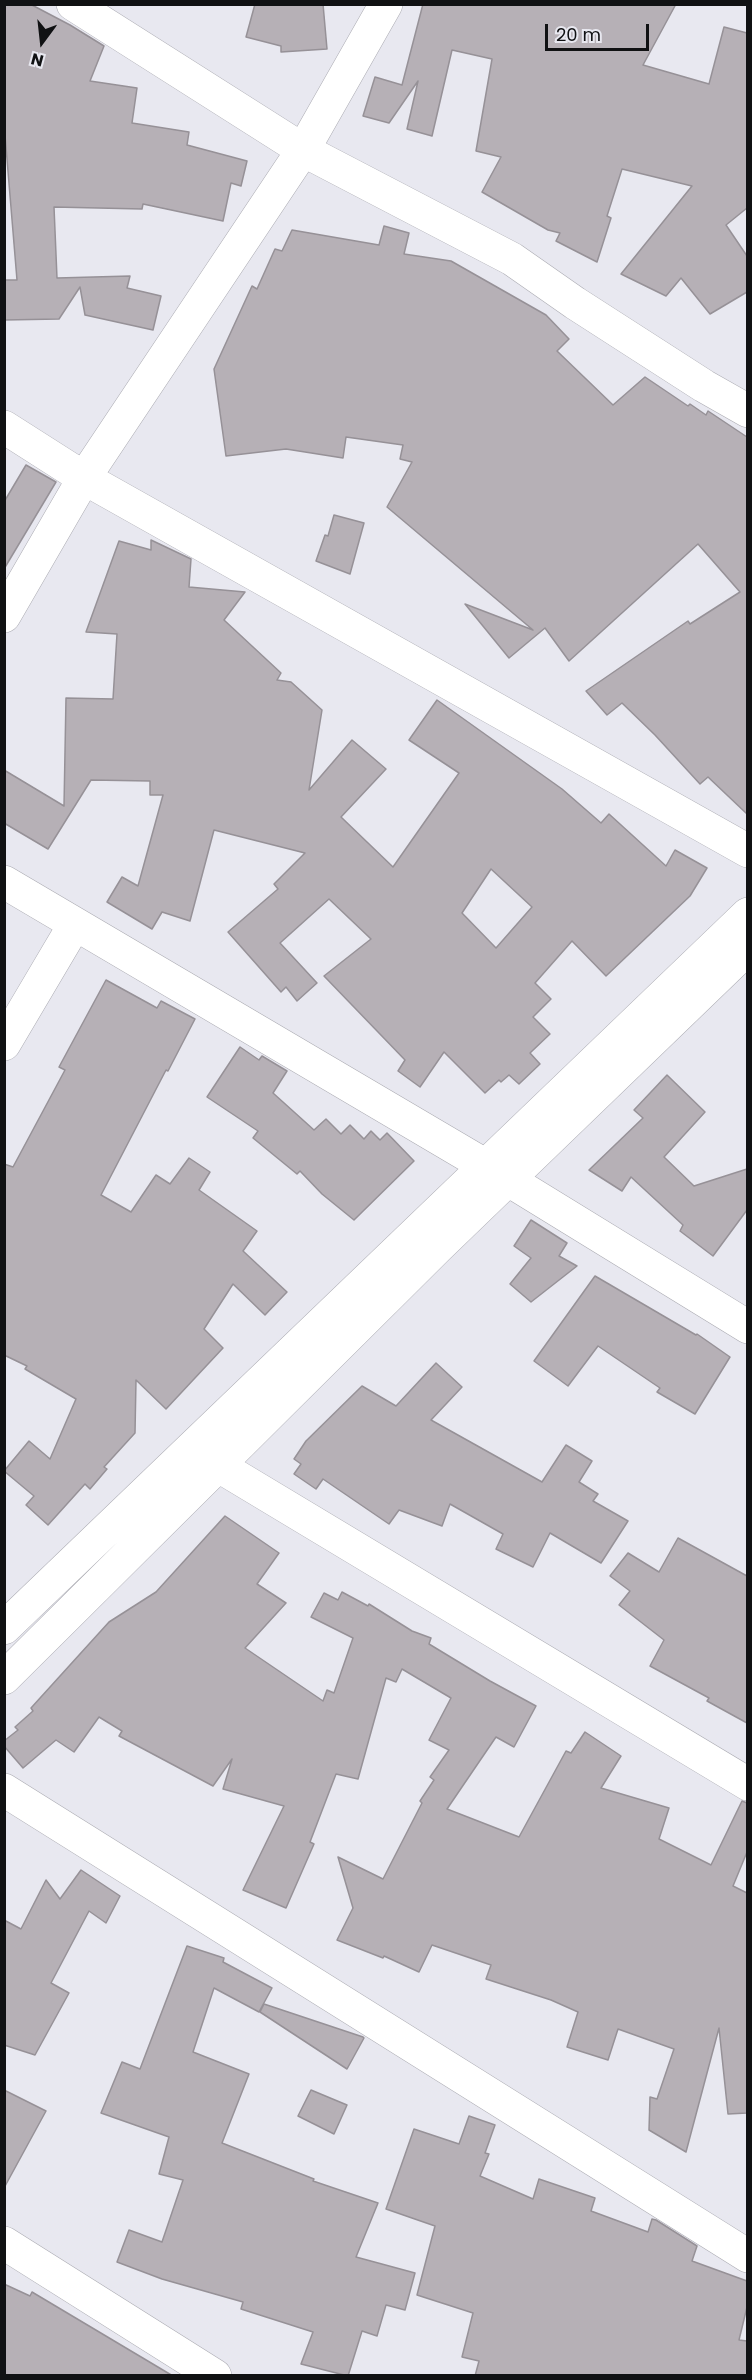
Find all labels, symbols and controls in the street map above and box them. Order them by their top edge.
north arrow [12,12,72,72]
scale bar [548,12,652,50]
text: 20 m [556,22,601,47]
text: N [28,47,46,73]

